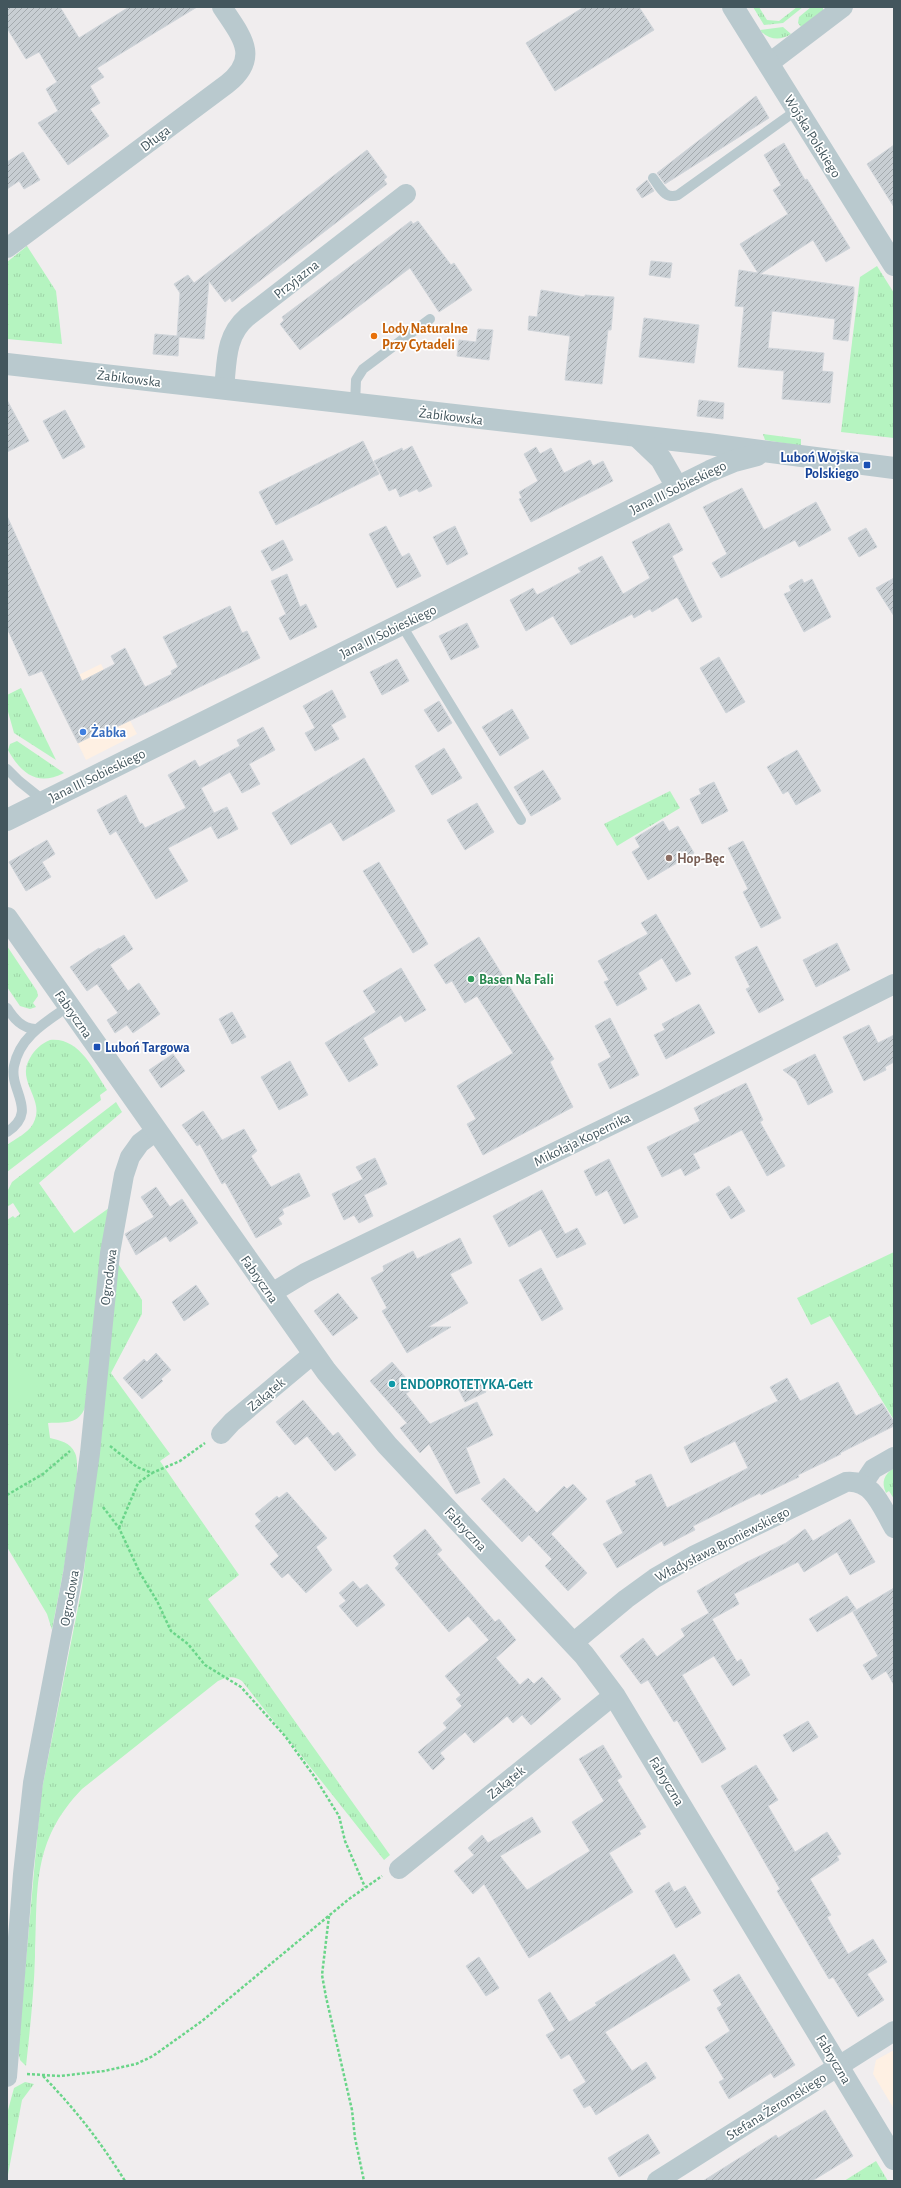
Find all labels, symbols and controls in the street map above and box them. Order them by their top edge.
street label: Wojska Polskiego [781,93,843,180]
street label: Długa [138,123,173,154]
street label: Przyjazna [271,258,322,302]
place label: Lody Naturalne Przy Cytadeli [382,322,468,352]
marker: Lody Naturalne Przy Cytadeli [369,331,379,341]
street label: Żabikowska [96,365,163,390]
street label: Żabikowska [418,403,485,428]
place label: Luboń Wojska Polskiego [780,451,859,481]
street label: Jana III Sobieskiego [628,459,729,517]
marker: Luboń Wojska Polskiego [862,460,872,470]
street label: Jana III Sobieskiego [338,603,439,661]
place label: Żabka [91,724,126,740]
marker: Żabka [78,727,88,737]
street label: Jana III Sobieskiego [47,747,148,805]
place label: Hop-Bęc [677,852,725,866]
marker: Hop-Bęc [664,853,674,863]
place label: Basen Na Fali [479,973,554,987]
marker: Basen Na Fali [466,974,476,984]
street label: Fabryczna [52,988,95,1041]
place label: Luboń Targowa [105,1041,190,1055]
marker: Luboń Targowa [92,1042,102,1052]
street label: Mikołaja Kopernika [532,1110,633,1169]
street label: Ogrodowa [99,1248,119,1306]
street label: Fabryczna [238,1253,281,1306]
street label: Zakątek [245,1375,288,1414]
place label: ENDOPROTETYKA-Gett [400,1378,533,1392]
marker: ENDOPROTETYKA-Gett [387,1379,397,1389]
street label: Fabryczna [442,1505,489,1555]
street label: Władysława Broniewskiego [653,1505,792,1585]
street label: Ogrodowa [58,1569,82,1627]
street label: Fabryczna [646,1755,686,1809]
street label: Zakątek [485,1763,528,1802]
street label: Fabryczna [813,2033,853,2087]
street label: Stefana Żeromskiego [723,2068,829,2143]

